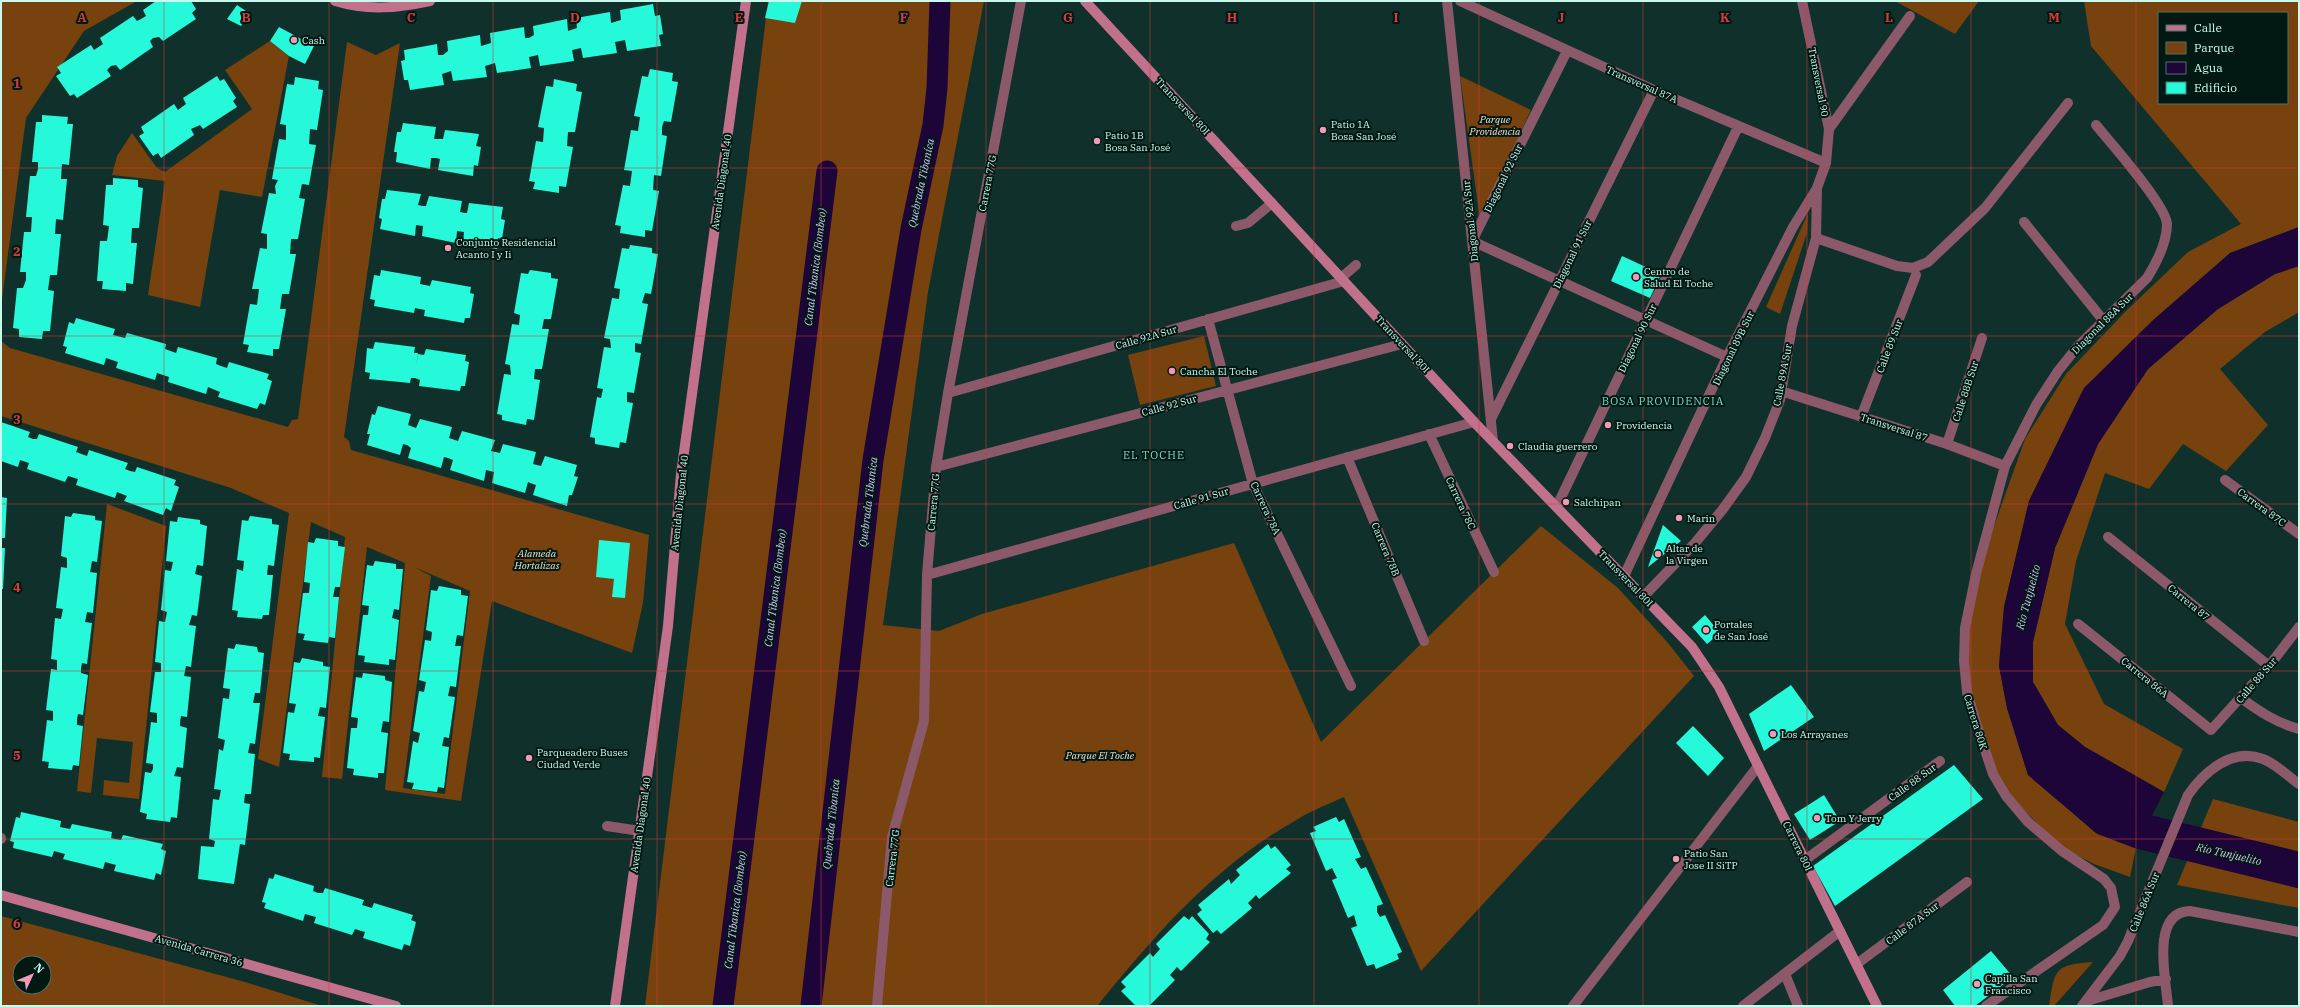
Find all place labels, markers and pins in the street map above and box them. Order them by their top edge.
place label: Cash [302,34,325,47]
marker: Cash [289,35,299,45]
place label: Patio 1A Bosa San José [1331,118,1396,143]
marker: Patio 1A Bosa San José [1318,125,1328,135]
place label: Patio 1B Bosa San José [1105,129,1170,154]
marker: Patio 1B Bosa San José [1092,136,1102,146]
place label: Conjunto Residencial Acanto I y Ii [456,236,556,261]
marker: Conjunto Residencial Acanto I y Ii [443,243,453,253]
place label: Centro de Salud El Toche [1644,265,1713,290]
marker: Centro de Salud El Toche [1631,272,1641,282]
place label: Cancha El Toche [1180,365,1258,378]
marker: Cancha El Toche [1167,366,1177,376]
place label: Providencia [1616,419,1673,432]
marker: Providencia [1603,420,1613,430]
place label: Claudia guerrero [1518,440,1598,453]
marker: Claudia guerrero [1505,441,1515,451]
place label: Salchipan [1574,496,1622,509]
marker: Salchipan [1561,497,1571,507]
place label: Marin [1687,512,1716,525]
marker: Marin [1674,513,1684,523]
place label: Altar de la Virgen [1666,542,1709,567]
marker: Altar de la Virgen [1653,549,1663,559]
place label: Portales de San José [1714,618,1768,643]
marker: Portales de San José [1701,625,1711,635]
place label: Los Arrayanes [1781,728,1848,741]
marker: Los Arrayanes [1768,729,1778,739]
place label: Parqueadero Buses Ciudad Verde [537,746,628,771]
marker: Parqueadero Buses Ciudad Verde [524,753,534,763]
place label: Tom Y Jerry [1825,812,1882,825]
marker: Tom Y Jerry [1812,813,1822,823]
place label: Patio San Jose II SiTP [1684,847,1738,872]
marker: Patio San Jose II SiTP [1671,854,1681,864]
place label: Capilla San Francisco [1985,972,2038,997]
marker: Capilla San Francisco [1972,979,1982,989]

